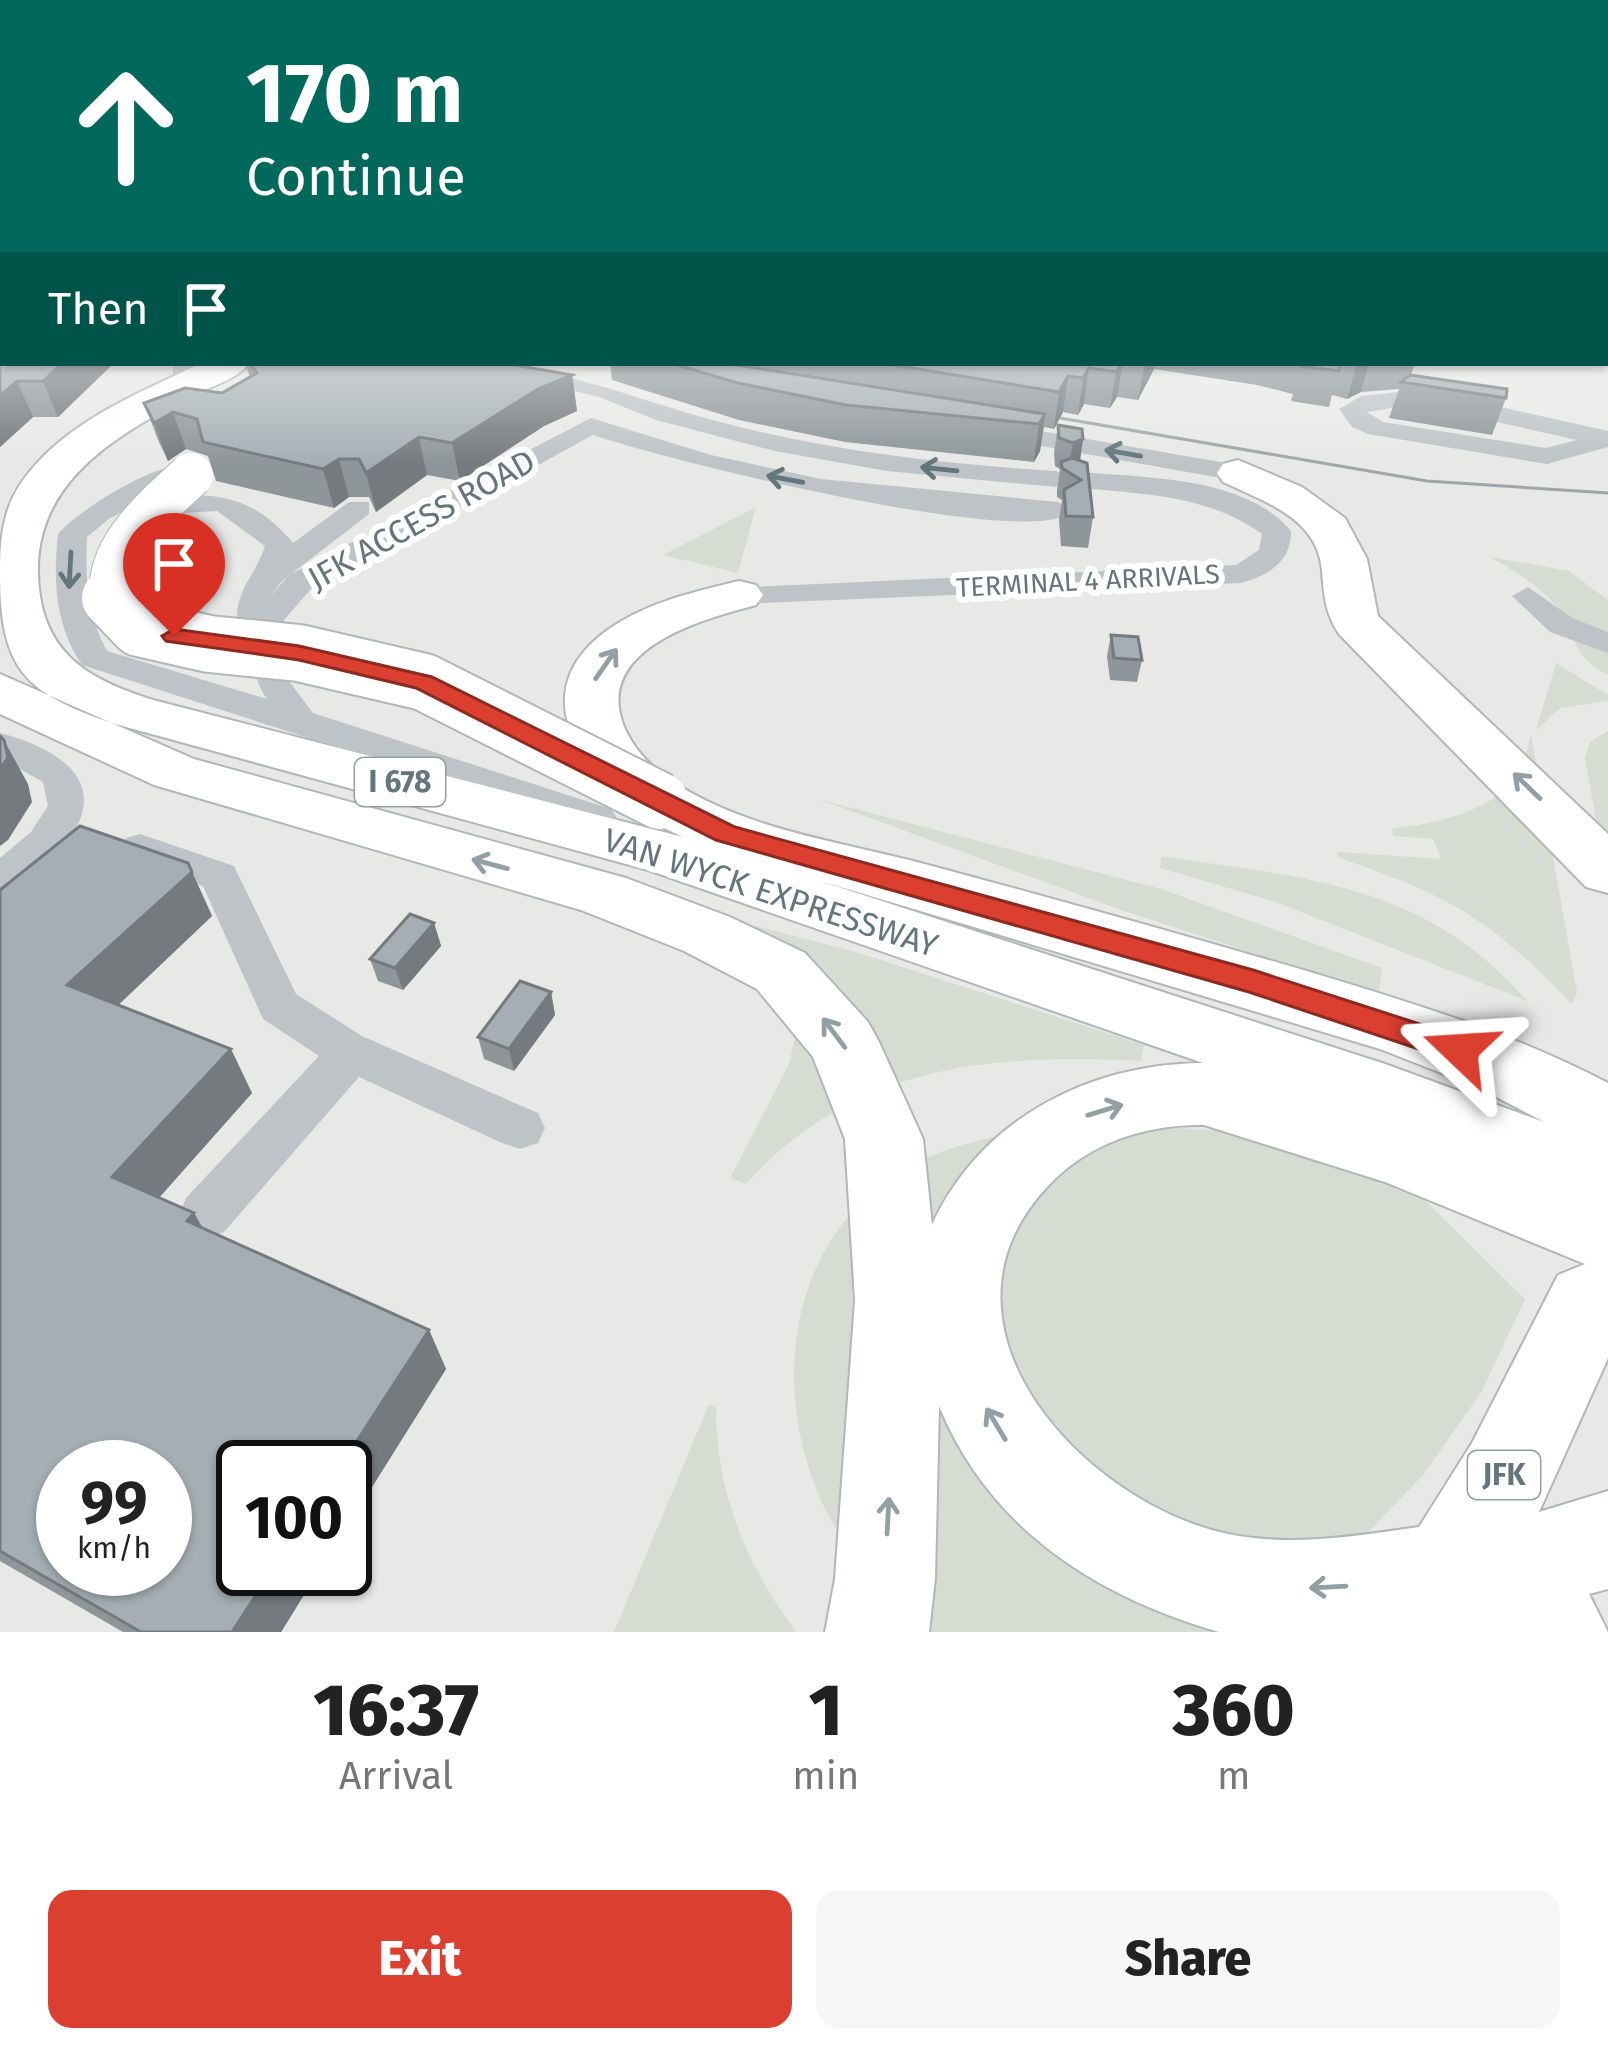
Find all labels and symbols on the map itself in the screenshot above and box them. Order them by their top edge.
street label: JFK ACCESS ROAD [301,441,542,599]
one-way arrow [1104,441,1143,463]
one-way arrow [920,458,959,480]
one-way arrow [766,467,805,489]
pin [123,513,225,636]
one-way arrow [58,549,81,588]
street label: TERMINAL 4 ARRIVALS [955,558,1221,604]
one-way arrow [593,648,618,681]
road number: I 678 [355,758,445,806]
one-way arrow [1513,772,1542,801]
street label: VAN WYCK EXPRESSWAY [599,820,943,966]
one-way arrow [471,851,509,873]
position arrow [1397,987,1523,1113]
one-way arrow [822,1018,848,1050]
one-way arrow [1085,1098,1123,1120]
one-way arrow [984,1408,1008,1442]
speed limit sign: 100 [216,1440,372,1596]
road number: JFK [1468,1451,1540,1499]
one-way arrow [877,1497,900,1536]
one-way arrow [1309,1576,1348,1599]

